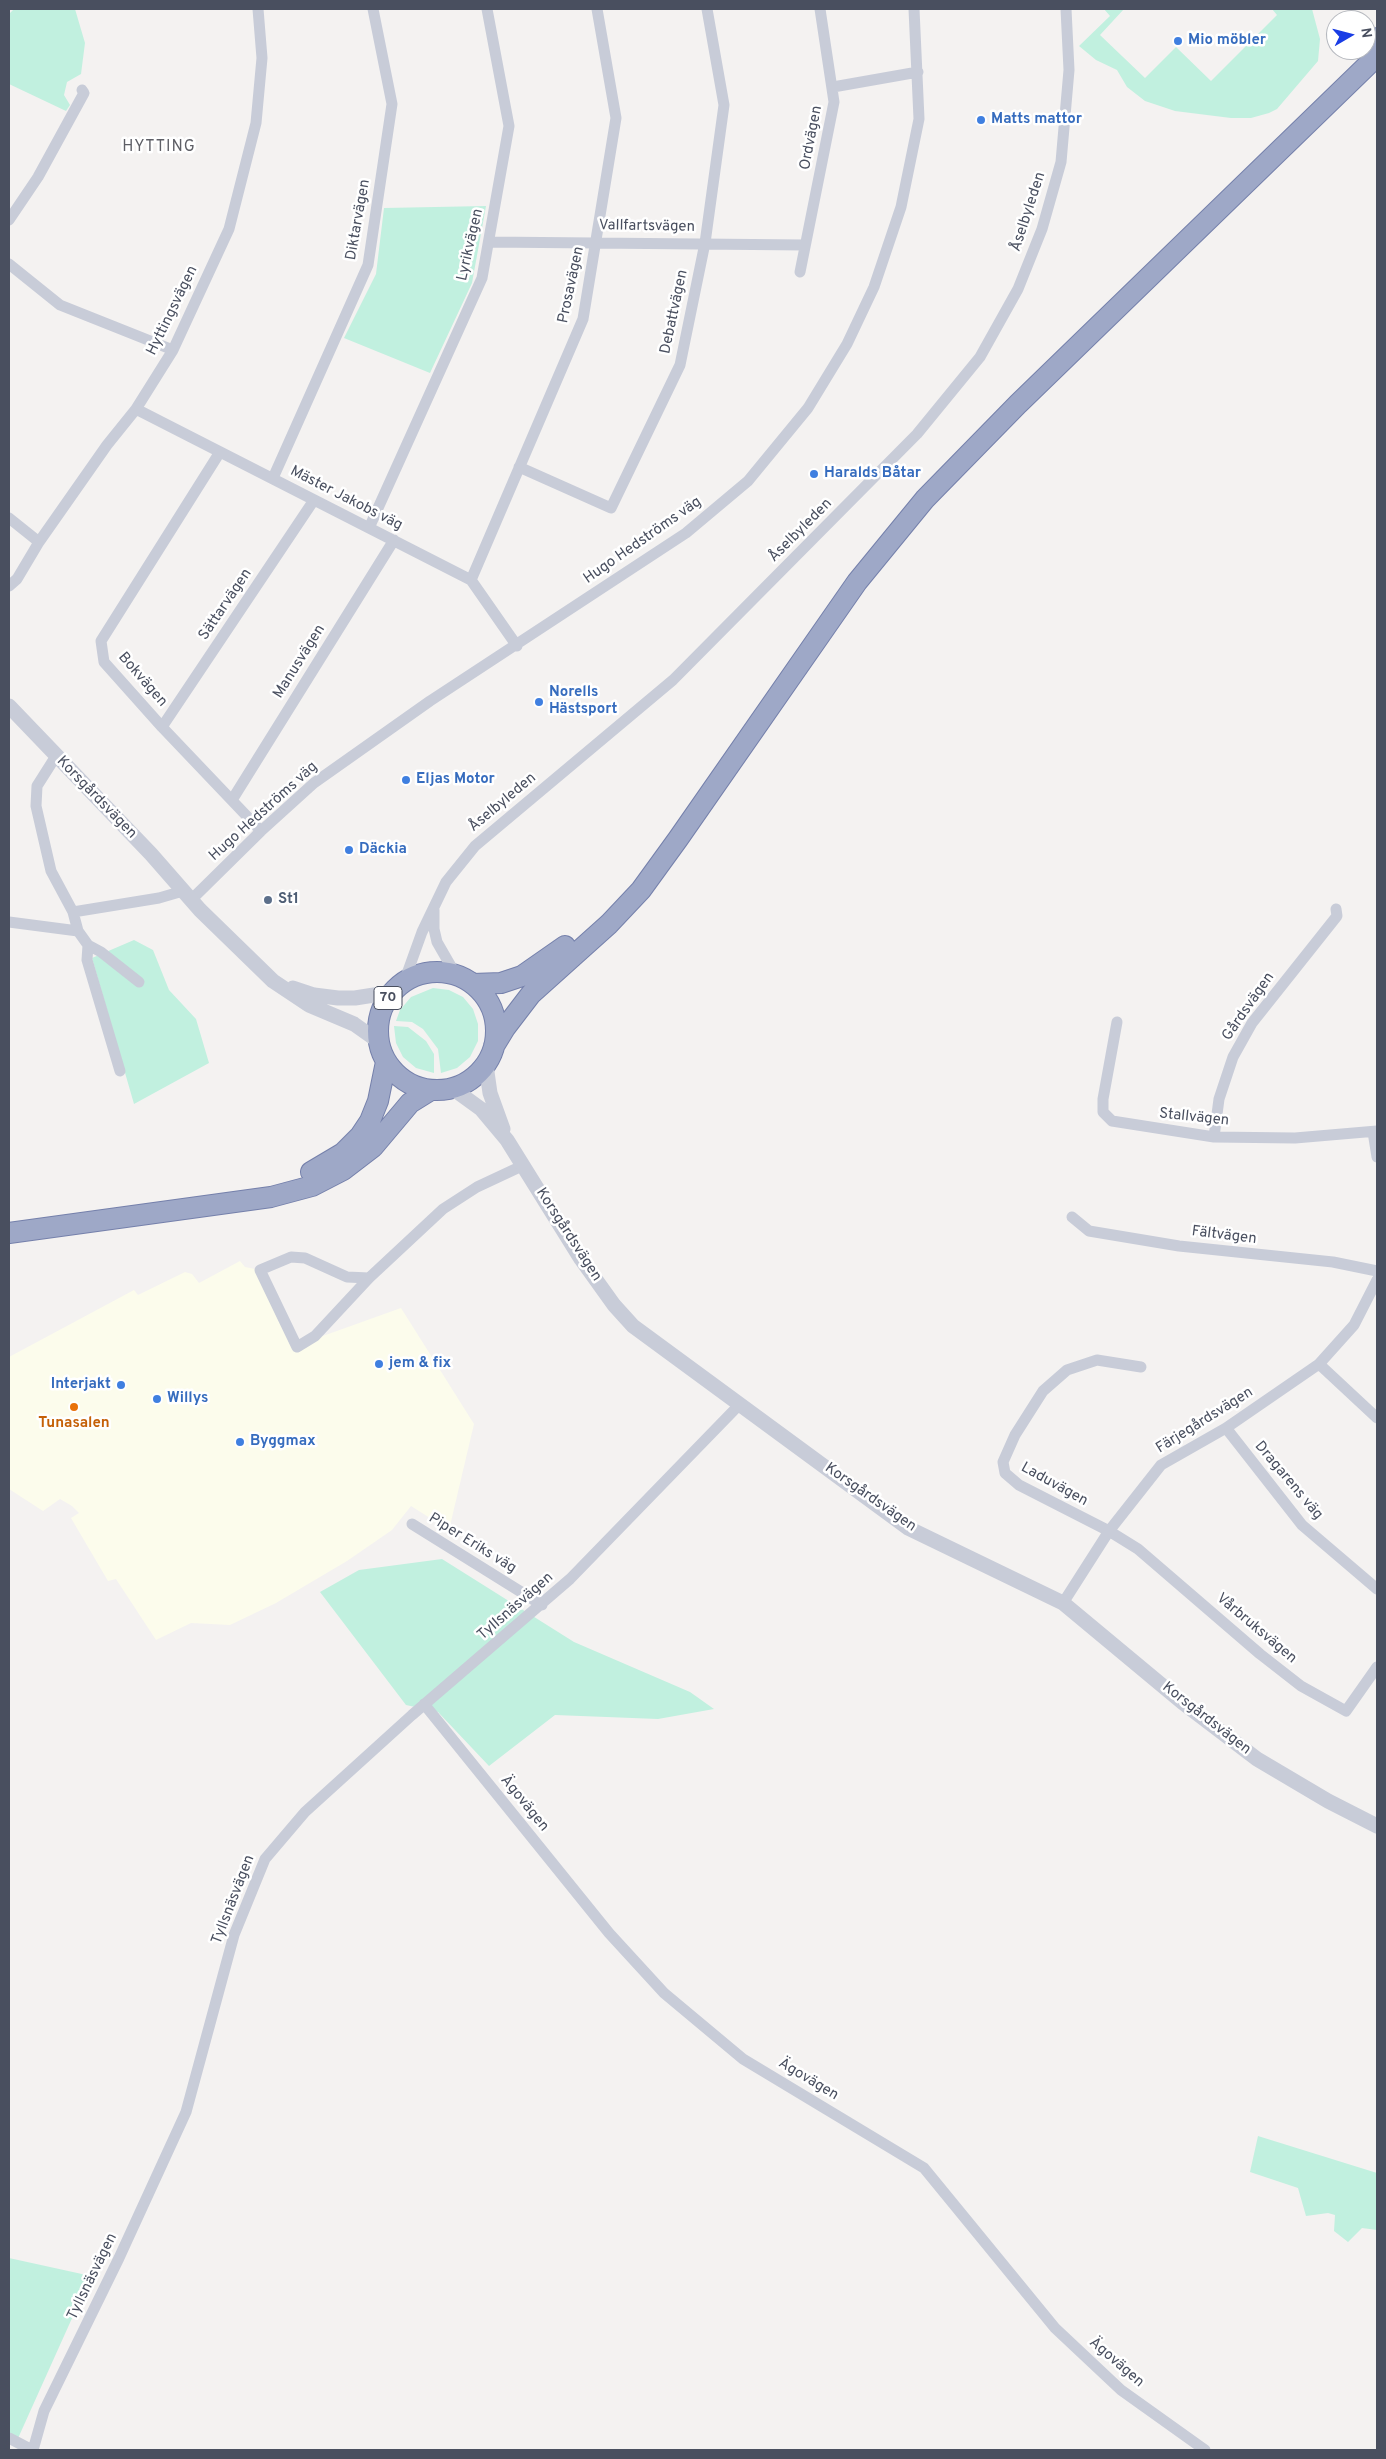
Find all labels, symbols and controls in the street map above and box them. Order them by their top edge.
north arrow [1326,10,1376,60]
text: N [1356,27,1374,39]
place label: Mio möbler [1188,32,1266,50]
marker: Mio möbler [1172,35,1184,47]
street label: Ordvägen [797,104,827,172]
place label: Matts mattor [991,111,1082,129]
marker: Matts mattor [975,114,987,126]
district label: HYTTING [121,138,197,158]
street label: Åselbyleden [1008,170,1050,254]
street label: Diktarvägen [343,178,375,262]
street label: Lyrikvägen [454,207,488,283]
street label: Vallfartsvägen [599,217,695,237]
street label: Prosavägen [555,245,589,325]
street label: Hyttingsvägen [144,263,202,359]
street label: Debattvägen [657,268,693,356]
street label: Mäster Jakobs väg [287,463,405,535]
place label: Haralds Båtar [824,465,921,483]
marker: Haralds Båtar [808,468,820,480]
street label: Hugo Hedströms väg [581,494,705,588]
street label: Åselbyleden [765,495,837,567]
street label: Sättarvägen [196,566,256,644]
street label: Manusvägen [270,622,330,702]
street label: Bokvägen [113,649,171,711]
place label: Norells Hästsport [549,684,617,719]
marker: Norells Hästsport [533,696,545,708]
street label: Korsgårdsvägen [52,753,140,843]
street label: Hugo Hedströms väg [206,759,322,865]
street label: Åselbyleden [466,770,540,836]
place label: Eljas Motor [416,771,495,789]
marker: Eljas Motor [400,774,412,786]
place label: Däckia [359,841,407,859]
marker: Däckia [343,844,355,856]
place label: St1 [278,891,299,909]
marker: St1 [262,894,274,906]
street label: Gårdsvägen [1219,969,1279,1045]
road number: 70 [374,986,402,1010]
street label: Stallvägen [1158,1105,1230,1131]
street label: Korsgårdsvägen [531,1185,605,1285]
street label: Fältvägen [1191,1223,1257,1249]
place label: jem & fix [389,1355,451,1373]
marker: jem & fix [373,1358,385,1370]
place label: Interjakt [51,1376,111,1394]
marker: Interjakt [115,1379,127,1391]
street label: Färjegårdsvägen [1153,1384,1257,1458]
place label: Willys [167,1390,208,1408]
marker: Willys [151,1393,163,1405]
marker: Tunasalen [68,1401,80,1413]
place label: Tunasalen [38,1415,110,1433]
place label: Byggmax [250,1433,316,1451]
marker: Byggmax [234,1436,246,1448]
street label: Dragarens väg [1250,1438,1326,1524]
street label: Laduvägen [1017,1459,1091,1511]
street label: Korsgårdsvägen [821,1460,919,1536]
street label: Piper Eriks väg [425,1510,519,1578]
street label: Tyllsnäsvägen [474,1569,558,1645]
street label: Vårbruksvägen [1212,1590,1300,1668]
street label: Korsgårdsvägen [1158,1679,1254,1759]
street label: Ägovägen [496,1772,552,1836]
street label: Tyllsnäsvägen [209,1853,259,1947]
street label: Ägovägen [775,2055,841,2105]
street label: Tyllsnäsvägen [64,2231,122,2323]
street label: Ägovägen [1085,2334,1147,2392]

